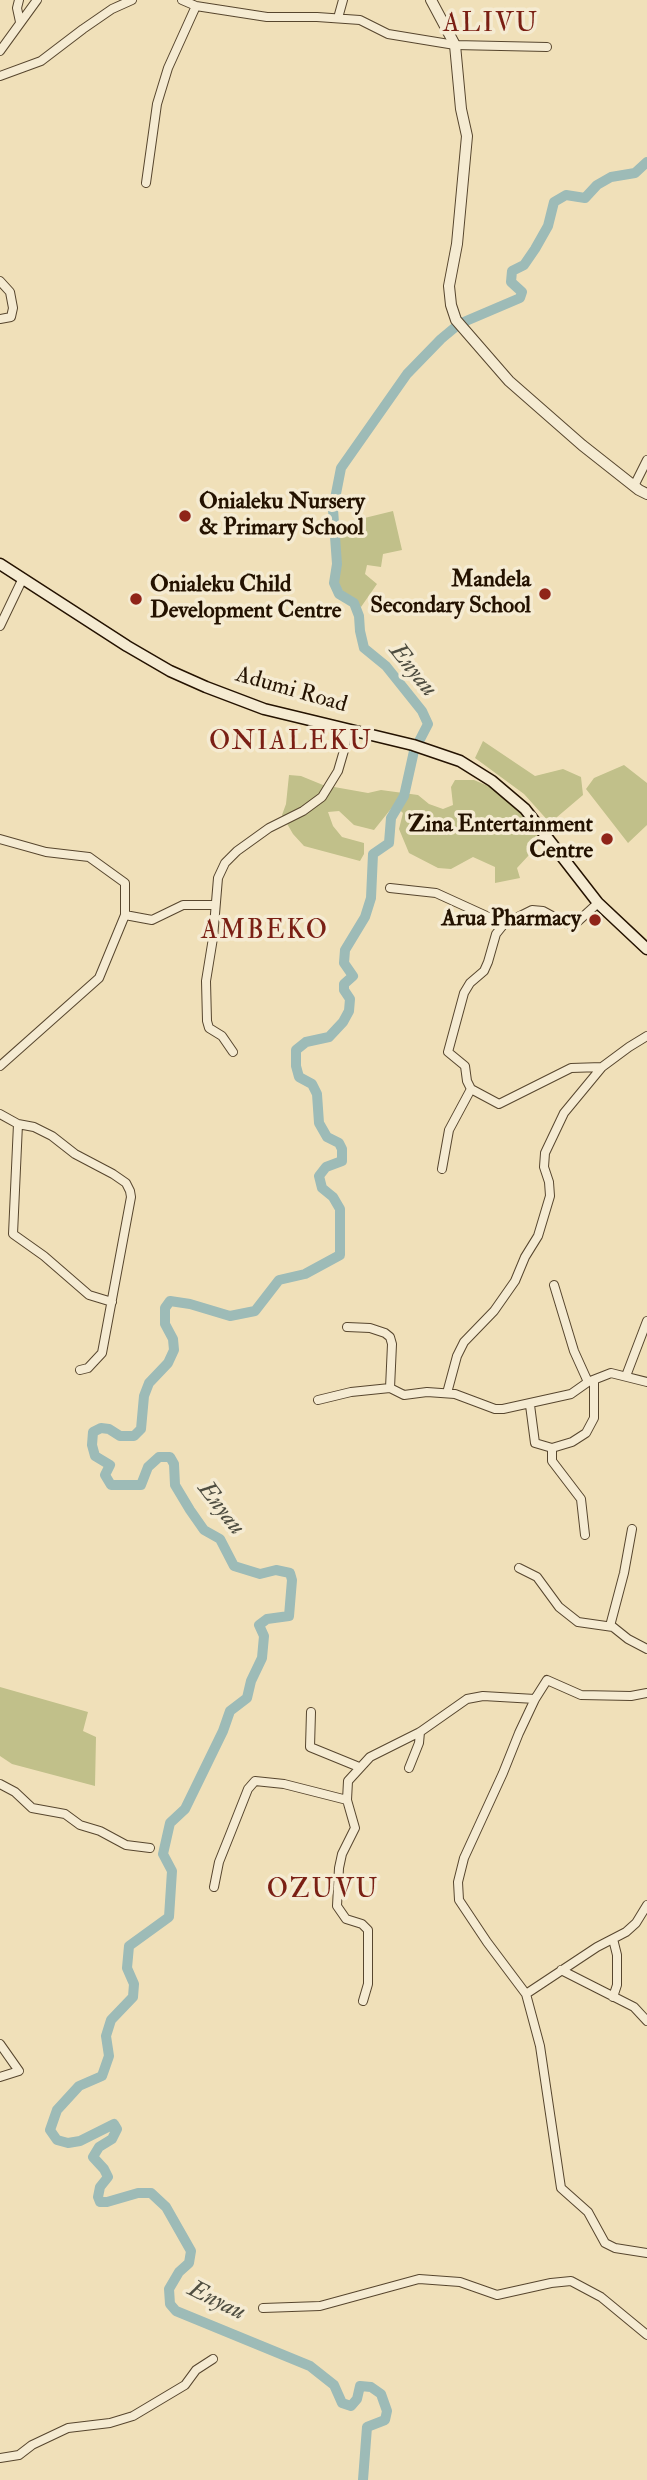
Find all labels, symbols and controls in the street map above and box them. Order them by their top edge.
district label: ALIVU [444,9,538,41]
place label: Onialeku Nursery & Primary School [199,489,365,543]
marker: Onialeku Nursery & Primary School [177,508,193,524]
place label: Mandela Secondary School [370,567,531,621]
place label: Onialeku Child Development Centre [150,572,341,626]
marker: Mandela Secondary School [537,586,553,602]
marker: Onialeku Child Development Centre [128,591,144,607]
water label: Enyau [382,639,442,703]
street label: Adumi Road [232,662,350,720]
district label: ONIALEKU [210,727,372,759]
place label: Zina Entertainment Centre [408,812,593,866]
marker: Zina Entertainment Centre [599,831,615,847]
place label: Arua Pharmacy [441,906,581,934]
marker: Arua Pharmacy [587,912,603,928]
district label: AMBEKO [202,916,328,948]
water label: Enyau [190,1476,250,1542]
district label: OZUVU [267,1875,379,1907]
water label: Enyau [183,2276,249,2328]

